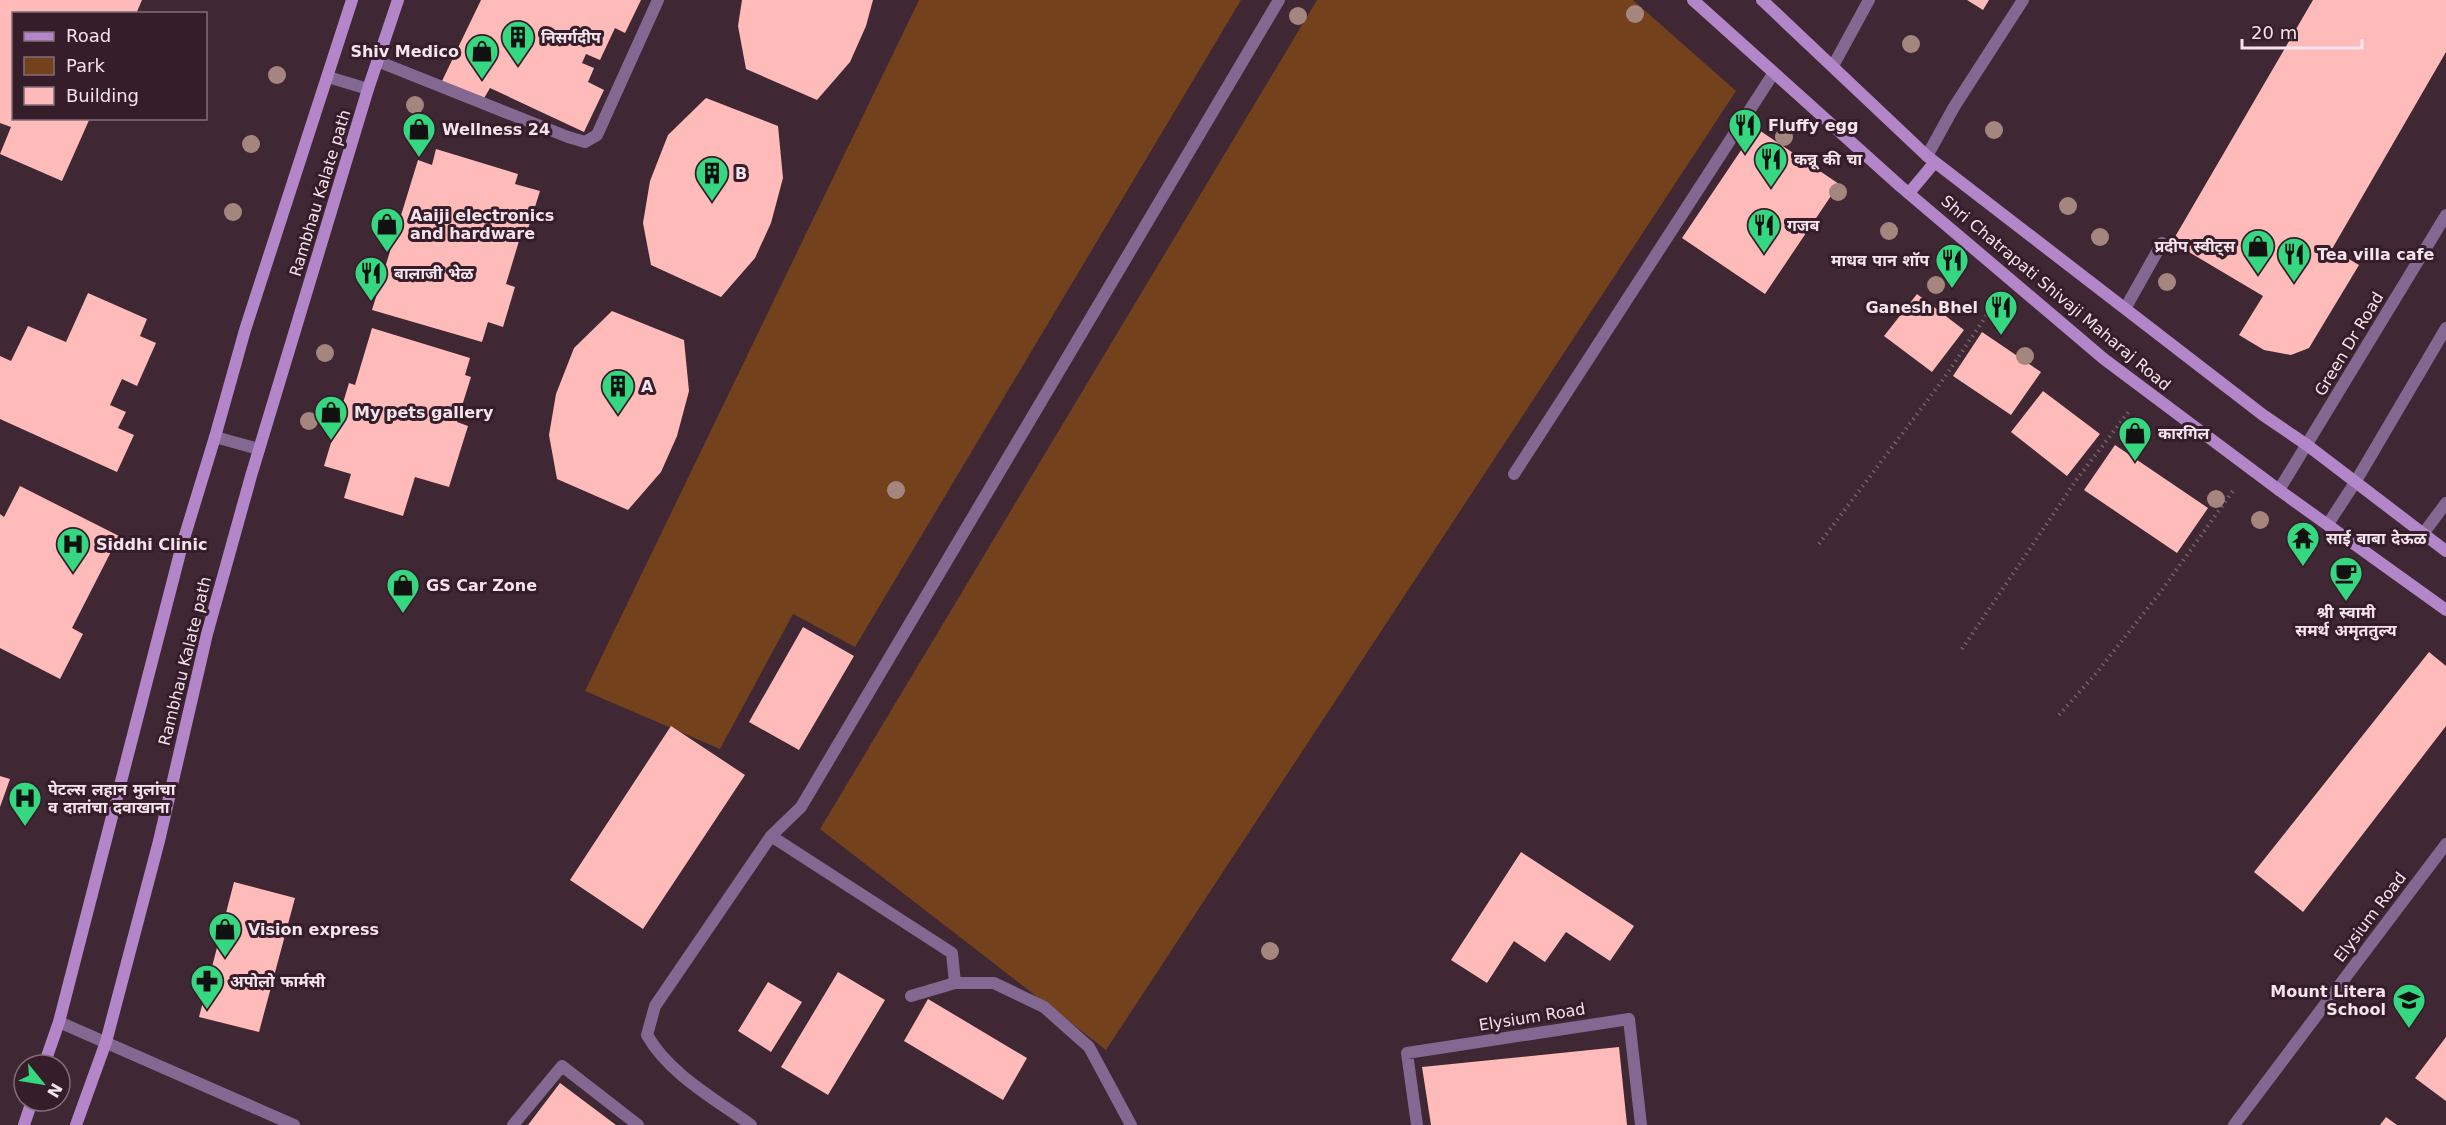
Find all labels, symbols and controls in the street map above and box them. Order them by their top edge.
legend [12,12,207,120]
scale bar [2242,12,2362,50]
building icon: निसर्गदीप [500,19,536,66]
text: 20 m [2251,22,2297,43]
text: Road [66,25,111,46]
place label: निसर्गदीप [541,28,602,47]
shop icon: Shiv Medico [464,33,500,80]
place label: Shiv Medico [350,42,459,61]
text: Park [66,55,105,76]
text: Building [66,85,139,106]
street label: Rambhau Kalate path [286,107,354,279]
restaurant icon: Fluffy egg [1727,107,1763,154]
shop icon: Wellness 24 [401,111,437,158]
place label: Fluffy egg [1768,116,1859,135]
place label: Wellness 24 [442,120,550,139]
restaurant icon: कन्नू की चा [1753,141,1789,188]
place label: कन्नू की चा [1794,150,1862,170]
building icon: B [694,155,730,202]
place label: B [735,164,747,183]
street label: Shri Chatrapati Shivaji Maharaj Road [1937,191,2175,395]
shop icon: Aaiji electronics and hardware [369,206,405,253]
place label: Aaiji electronics and hardware [410,206,554,243]
restaurant icon: गजब [1746,207,1782,254]
place label: गजब [1787,216,1820,235]
shop icon: प्रदीप स्वीट्स [2240,228,2276,275]
restaurant icon: Tea villa cafe [2276,236,2312,283]
place label: प्रदीप स्वीट्स [2155,237,2236,257]
restaurant icon: माधव पान शॉप [1934,242,1970,289]
place label: Tea villa cafe [2317,245,2435,264]
place label: माधव पान शॉप [1831,251,1930,270]
restaurant icon: बालाजी भेळ [353,255,389,302]
place label: बालाजी भेळ [394,264,474,283]
restaurant icon: Ganesh Bhel [1983,289,2019,336]
street label: Green Dr Road [2311,289,2387,399]
place label: Ganesh Bhel [1865,298,1978,317]
building icon: A [600,368,636,415]
place label: A [641,377,654,396]
shop icon: My pets gallery [313,394,349,441]
place label: My pets gallery [354,403,494,422]
shop icon: कारगिल [2117,415,2153,462]
place label: कारगिल [2158,424,2211,443]
temple icon: साई बाबा देऊळ [2285,520,2321,567]
hospital icon: Siddhi Clinic [55,526,91,573]
place label: साई बाबा देऊळ [2326,529,2427,548]
place label: Siddhi Clinic [96,535,207,554]
cafe icon: श्री स्वामी समर्थ अमृततुल्य [2328,555,2364,602]
shop icon: GS Car Zone [385,567,421,614]
street label: Rambhau Kalate path [155,575,215,747]
place label: GS Car Zone [426,576,537,595]
place label: श्री स्वामी समर्थ अमृततुल्य [2295,603,2397,641]
hospital icon: पेटल्स लहान मुलांचा व दातांचा दवाखाना [7,780,43,827]
place label: पेटल्स लहान मुलांचा व दातांचा दवाखाना [48,780,176,817]
street label: Elysium Road [2330,868,2410,966]
shop icon: Vision express [207,911,243,958]
place label: Vision express [248,920,379,939]
pharmacy icon: अपोलो फार्मसी [189,963,225,1010]
place label: अपोलो फार्मसी [230,972,325,991]
place label: Mount Litera School [2270,982,2386,1019]
school or university icon: Mount Litera School [2391,982,2427,1029]
street label: Elysium Road [1477,999,1587,1035]
north arrow [12,1053,72,1113]
text: N [43,1080,66,1101]

